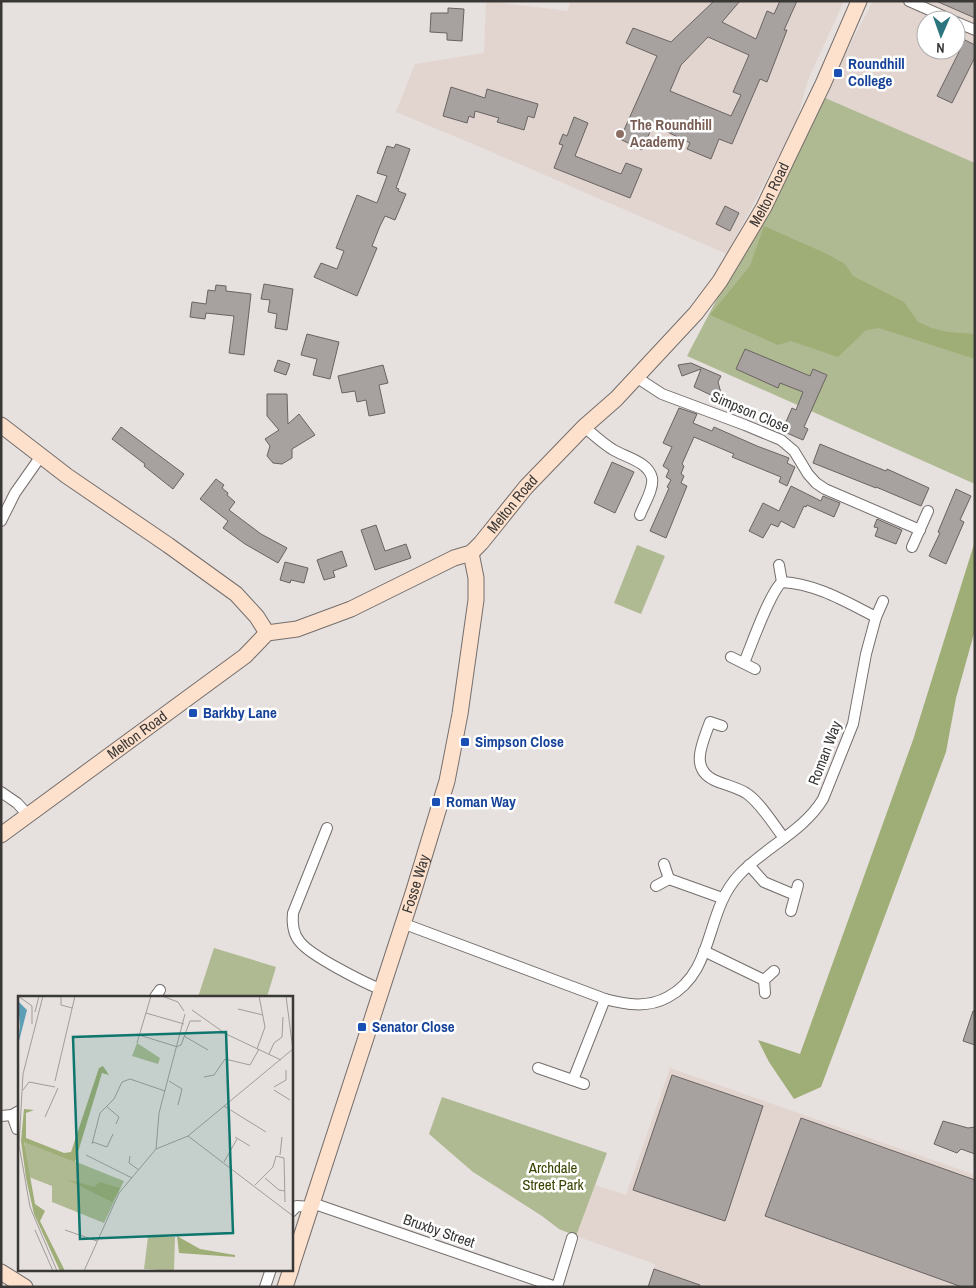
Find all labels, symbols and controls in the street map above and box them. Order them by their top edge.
north arrow [916,10,966,60]
text: N [936,39,945,57]
place label: Roundhill College [848,53,905,91]
marker: Roundhill College [832,67,844,79]
place label: The Roundhill Academy [630,114,712,152]
marker: The Roundhill Academy [614,128,626,140]
street label: Melton Road [744,159,794,230]
street label: Simpson Close [708,386,793,438]
street label: Melton Road [482,470,542,538]
place label: Barkby Lane [203,702,277,723]
street label: Melton Road [103,706,171,764]
marker: Barkby Lane [187,707,199,719]
street label: Roman Way [803,717,847,788]
place label: Simpson Close [475,731,564,752]
marker: Simpson Close [459,736,471,748]
place label: Roman Way [446,791,516,812]
marker: Roman Way [430,796,442,808]
street label: Fosse Way [396,851,434,916]
inset map [18,996,292,1270]
place label: Senator Close [372,1016,455,1037]
marker: Senator Close [356,1021,368,1033]
park label: Archdale Street Park [522,1157,585,1195]
street label: Bruxby Street [401,1208,478,1253]

